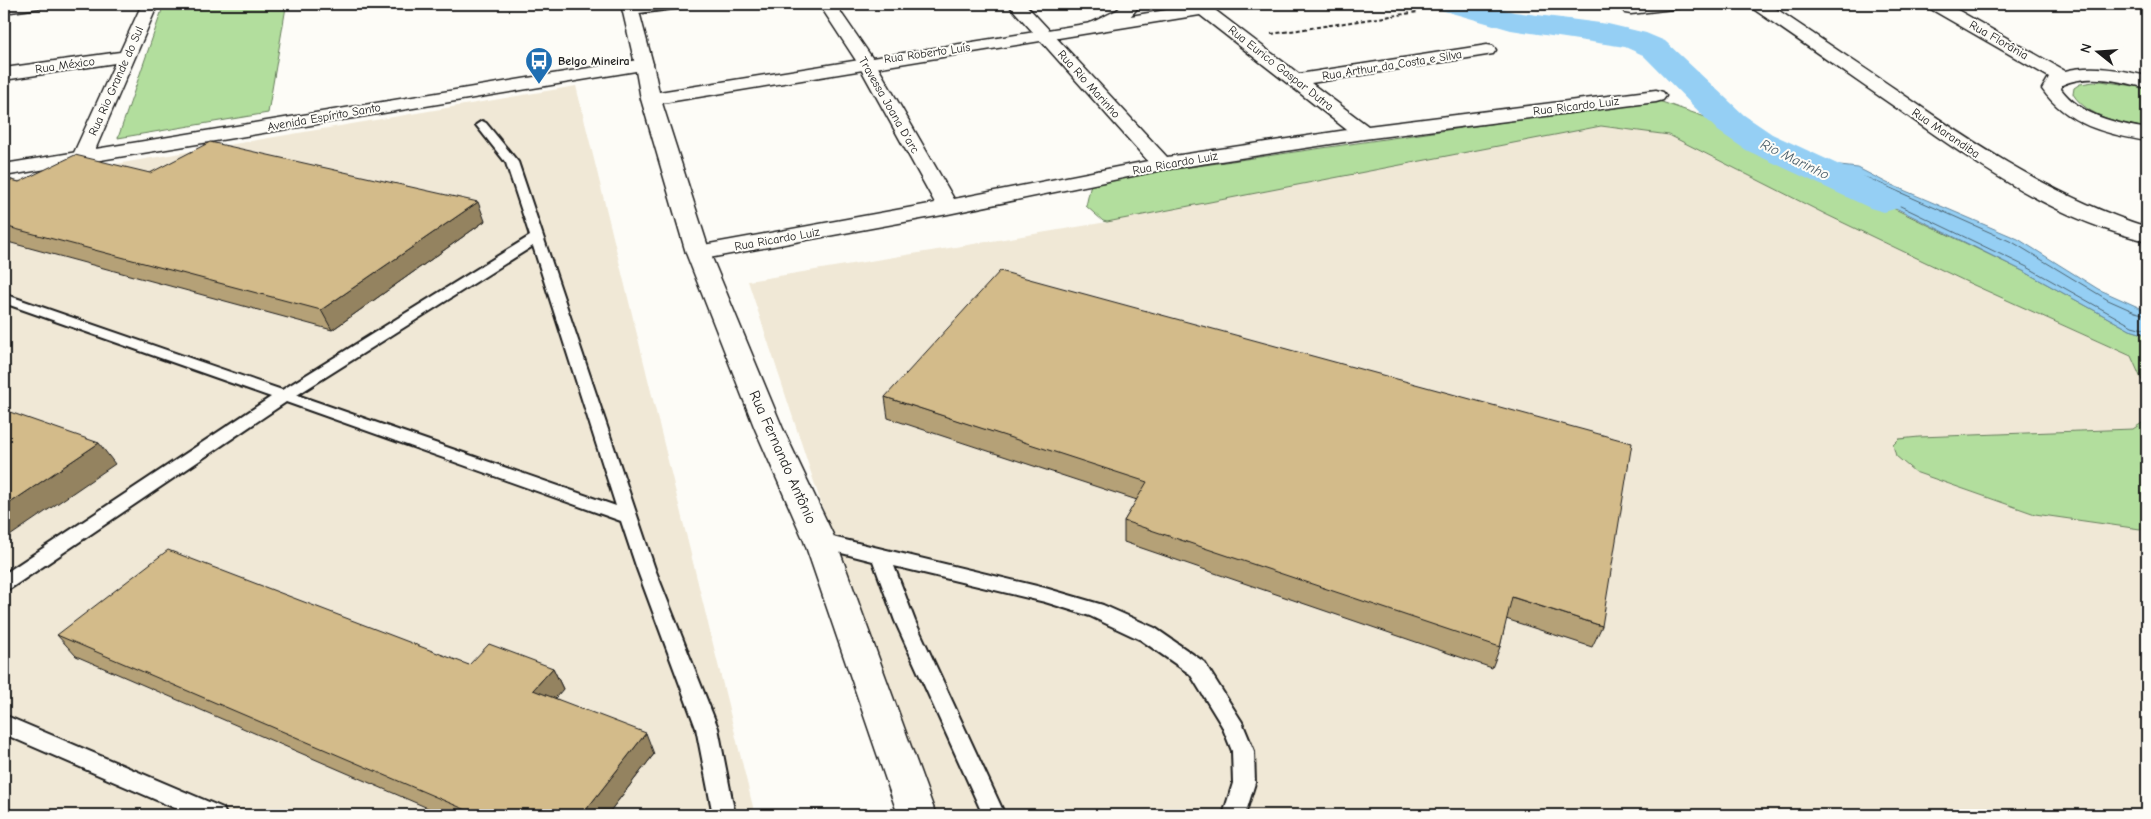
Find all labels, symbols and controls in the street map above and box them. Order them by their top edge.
street label: Rua Florânia [1967,18,2031,62]
street label: Rua Eurico Gaspar Dutra [1226,23,1336,113]
street label: Rua Rio Grande do Sul [86,24,146,138]
north arrow [2074,28,2124,78]
street label: Rua Roberto Luís [883,40,971,66]
text: N [2077,41,2096,55]
bus stop icon: Belgo Mineira [524,46,554,85]
street label: Rua Rio Marinho [1055,47,1123,121]
street label: Rua Arthur da Costa e Silva [1321,47,1463,83]
street label: Rua México [34,54,96,76]
place label: Belgo Mineira [558,54,630,68]
street label: Travessa Joana D'arc [856,54,922,156]
street label: Rua Ricardo Luiz [1532,94,1620,118]
street label: Avenida Espírito Santo [266,100,382,134]
street label: Rua Marandiba [1909,105,1983,161]
water label: Rio Marinho [1758,136,1832,183]
street label: Rua Ricardo Luiz [1131,148,1220,177]
street label: Rua Ricardo Luiz [733,224,822,253]
street label: Rua Fernando Antônio [745,387,821,527]

